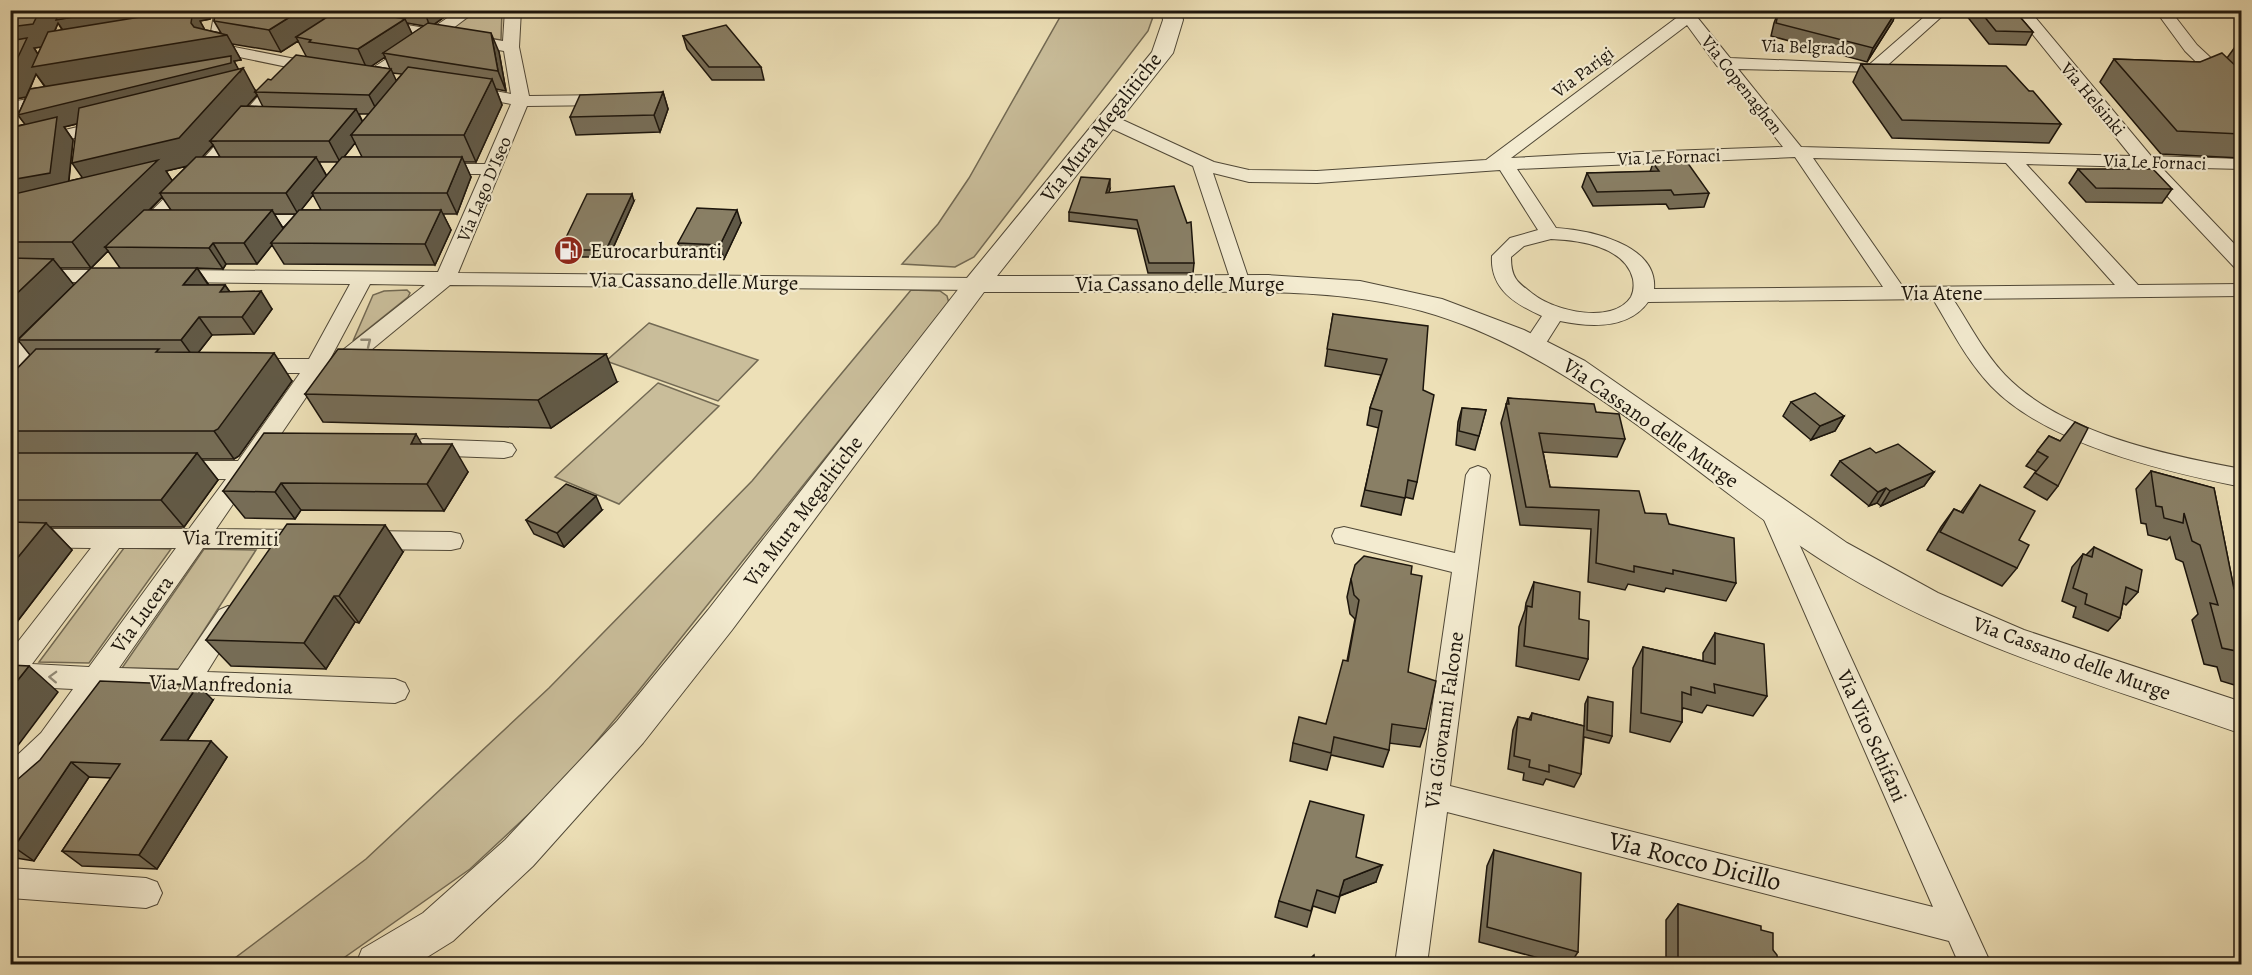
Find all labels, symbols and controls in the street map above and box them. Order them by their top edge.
street label: Via Copenaghen [1695,30,1788,140]
street label: Via Belgrado [1760,33,1855,61]
street label: Via Parigi [1547,41,1619,104]
street label: Via Mura Megalitiche [1033,47,1168,208]
street label: Via Helsinki [2055,56,2131,141]
street label: Via Lago D'Iseo [451,133,517,246]
street label: Via Le Fornaci [1616,143,1721,171]
street label: Via Le Fornaci [2102,148,2207,176]
fuel station icon: Eurocarburanti [553,235,585,267]
place label: Eurocarburanti [590,237,722,265]
street label: Via Cassano delle Murge [588,265,799,297]
street label: Via Cassano delle Murge [1075,270,1284,298]
street label: Via Atene [1900,279,1983,307]
one-way arrow [360,338,371,349]
street label: Via Cassano delle Murge [1557,351,1745,494]
street label: Via Mura Megalitiche [736,430,869,593]
street label: Via Tremiti [182,523,279,553]
street label: Via Lucera [104,569,180,659]
street label: Via Cassano delle Murge [1968,609,2175,707]
street label: Via Giovanni Falcone [1418,630,1470,811]
street label: Via Vito Schifani [1830,665,1914,807]
street label: Via Manfredonia [148,667,294,701]
one-way arrow [49,670,58,683]
street label: Via Rocco Dicillo [1604,822,1785,899]

